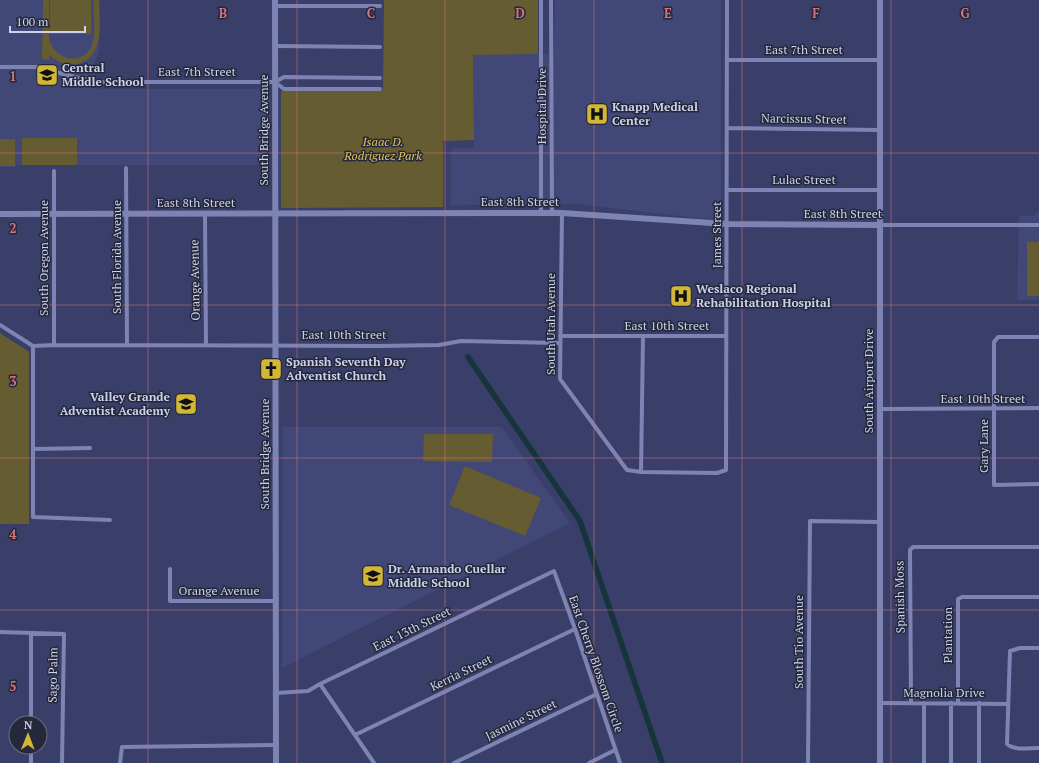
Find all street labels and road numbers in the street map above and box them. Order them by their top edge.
street label: East 7th Street [765,42,844,57]
street label: East 7th Street [158,64,237,79]
street label: Hospital Drive [534,68,549,144]
street label: South Bridge Avenue [256,75,271,185]
street label: Narcissus Street [761,110,848,127]
street label: Lulac Street [772,172,836,187]
street label: East 8th Street [481,194,560,209]
street label: East 8th Street [157,195,236,210]
street label: South Oregon Avenue [36,200,51,316]
street label: South Florida Avenue [109,200,124,314]
street label: James Street [709,201,724,268]
street label: East 8th Street [804,206,883,221]
street label: Orange Avenue [186,239,203,321]
street label: South Utah Avenue [543,273,558,375]
street label: East 10th Street [625,318,710,333]
street label: East 10th Street [302,327,387,342]
street label: South Airport Drive [861,329,876,433]
street label: East 10th Street [941,391,1026,406]
street label: South Bridge Avenue [257,399,272,509]
street label: Gary Lane [976,419,991,473]
street label: Spanish Moss [891,561,908,633]
street label: Orange Avenue [178,583,260,598]
street label: East Cherry Blossom Circle [566,593,627,734]
street label: South Tio Avenue [791,595,806,689]
street label: East 13th Street [370,603,454,654]
street label: Plantation [940,607,955,663]
street label: Sago Palm [45,646,60,703]
street label: Kerria Street [427,651,495,694]
street label: Magnolia Drive [903,685,985,700]
street label: Jasmine Street [483,696,559,743]

